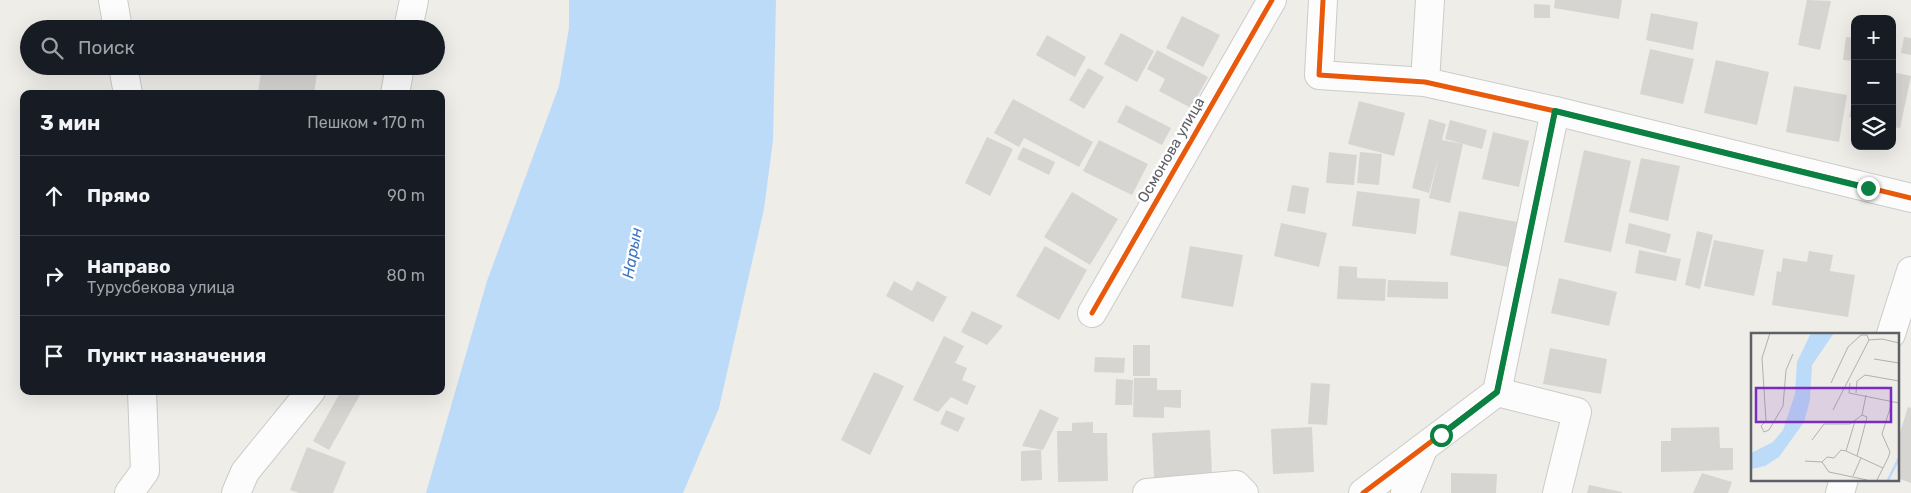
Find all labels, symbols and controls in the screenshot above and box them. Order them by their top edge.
map controls [1851,15,1896,150]
button: + [1851,15,1896,60]
search box [20,20,445,75]
icon: search [38,34,66,62]
text: Поиск [78,36,135,59]
button: − [1851,60,1896,105]
street label: Осмонова улица [1134,94,1208,206]
button: layers [1851,105,1896,150]
text: 3 мин [40,110,100,135]
text: Пешком · 170 m [307,113,425,132]
route end [1857,177,1880,200]
icon: ahead [40,182,68,210]
text: Прямо [87,184,150,207]
text: 90 m [387,186,425,205]
water label: Нарын [618,226,646,280]
text: Направо [87,255,171,278]
icon: right [40,262,68,290]
text: 80 m [387,266,425,285]
text: Турусбекова улица [87,278,235,297]
inset map [1751,333,1898,480]
icon: arrive [40,342,68,370]
text: Пункт назначения [87,344,266,367]
route start [1430,424,1453,447]

